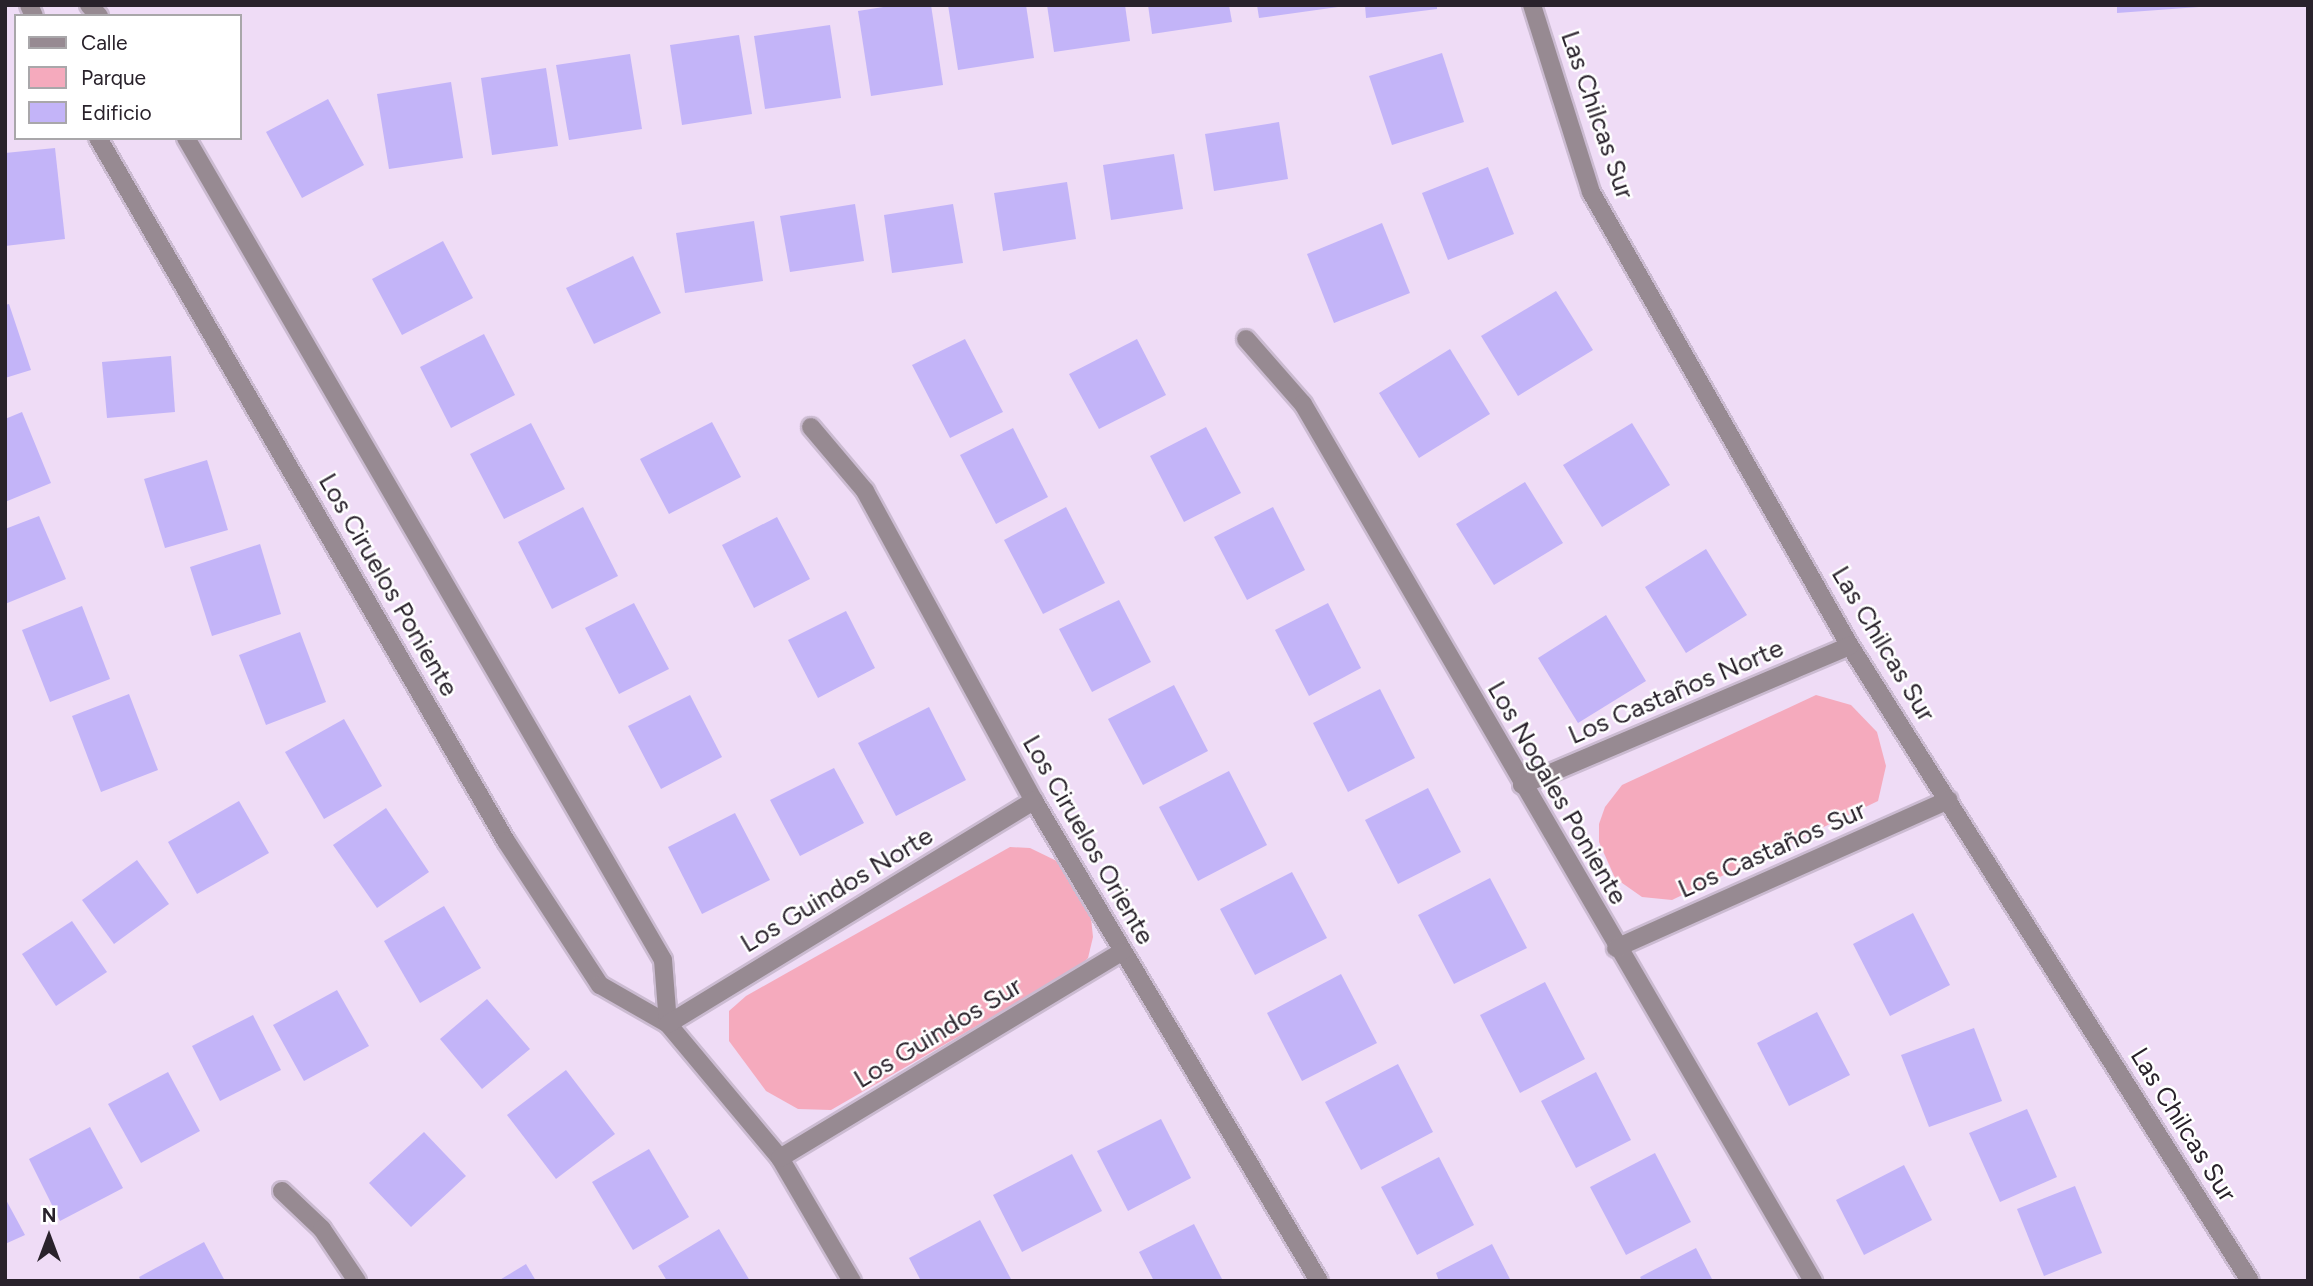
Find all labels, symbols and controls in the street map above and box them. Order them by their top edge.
legend [14,14,242,140]
street label: Las Chilcas Sur [1554,27,1640,203]
text: Calle [81,30,128,55]
text: Parque [81,65,146,90]
text: Edificio [81,100,152,125]
street label: Los Ciruelos Poniente [312,468,464,702]
street label: Las Chilcas Sur [1824,561,1942,727]
street label: Los Castaños Norte [1564,633,1788,751]
street label: Los Nogales Poniente [1480,676,1634,910]
street label: Los Ciruelos Oriente [1015,730,1161,950]
street label: Los Castaños Sur [1674,795,1870,905]
street label: Los Guindos Norte [735,820,939,960]
street label: Los Guindos Sur [849,971,1027,1095]
street label: Las Chilcas Sur [2123,1042,2243,1208]
north arrow [14,1202,84,1272]
text: N [42,1204,56,1227]

